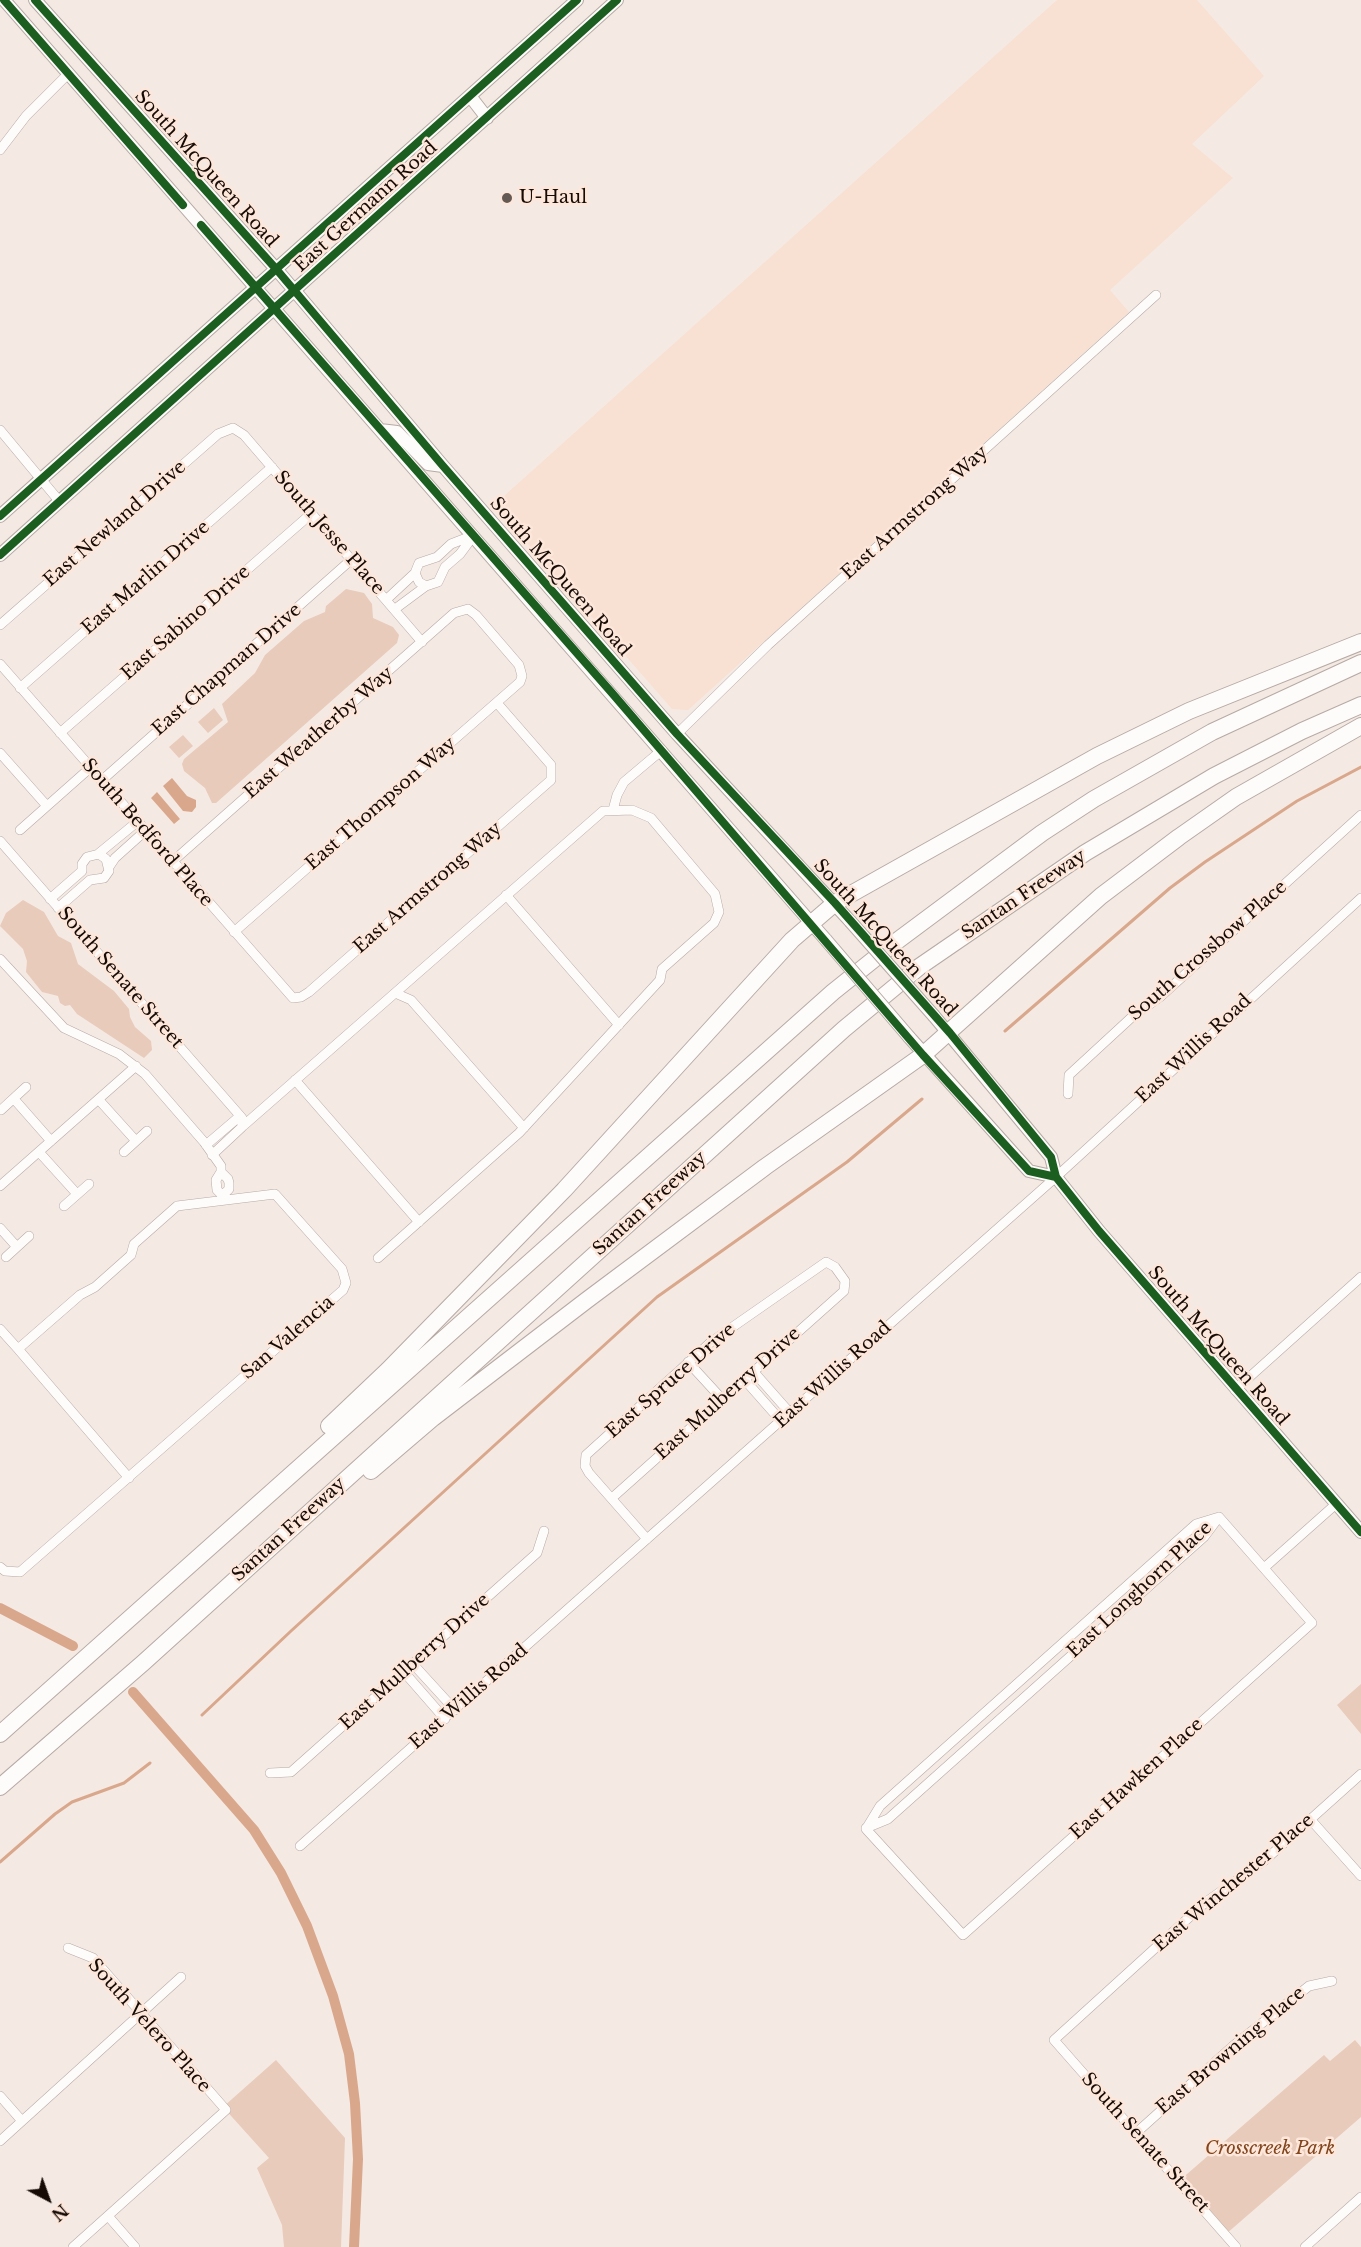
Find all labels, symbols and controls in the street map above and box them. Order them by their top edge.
street label: South McQueen Road [130,86,282,252]
street label: East Germann Road [290,137,442,277]
place label: U-Haul [519,187,587,209]
marker: U-Haul [500,191,514,205]
street label: East Armstrong Way [837,442,993,584]
street label: East Newland Drive [40,456,190,592]
street label: South Jesse Place [269,467,389,599]
street label: South McQueen Road [485,493,635,661]
street label: East Marlin Drive [78,517,214,639]
street label: East Sabino Drive [117,561,255,685]
street label: East Chapman Drive [148,599,306,741]
street label: East Weatherby Way [240,662,398,804]
street label: East Thompson Way [302,733,460,875]
street label: South Bedford Place [77,755,217,911]
street label: East Armstrong Way [350,818,506,958]
street label: Santan Freeway [958,845,1090,945]
street label: South McQueen Road [809,855,961,1021]
street label: South Crossbow Place [1124,876,1292,1026]
street label: South Senate Street [53,903,187,1053]
street label: East Willis Road [1132,990,1256,1108]
street label: Santan Freeway [589,1147,711,1261]
street label: South McQueen Road [1143,1262,1293,1430]
street label: San Valencia [237,1292,339,1384]
street label: East Willis Road [770,1317,896,1433]
street label: East Spruce Drive [602,1319,740,1443]
street label: East Mulberry Drive [651,1323,805,1465]
street label: Santan Freeway [228,1473,350,1587]
street label: East Longhorn Place [1063,1517,1217,1663]
street label: East Mullberry Drive [336,1589,494,1735]
street label: East Willis Road [406,1640,532,1754]
street label: East Hawken Place [1066,1714,1208,1844]
street label: East Winchester Place [1150,1810,1318,1956]
street label: South Velero Place [83,1955,215,2097]
street label: East Browning Place [1152,1983,1310,2119]
street label: South Senate Street [1077,2069,1213,2217]
park label: Crosscreek Park [1205,2138,1335,2160]
north arrow [18,2169,78,2229]
text: N [48,2200,72,2225]

